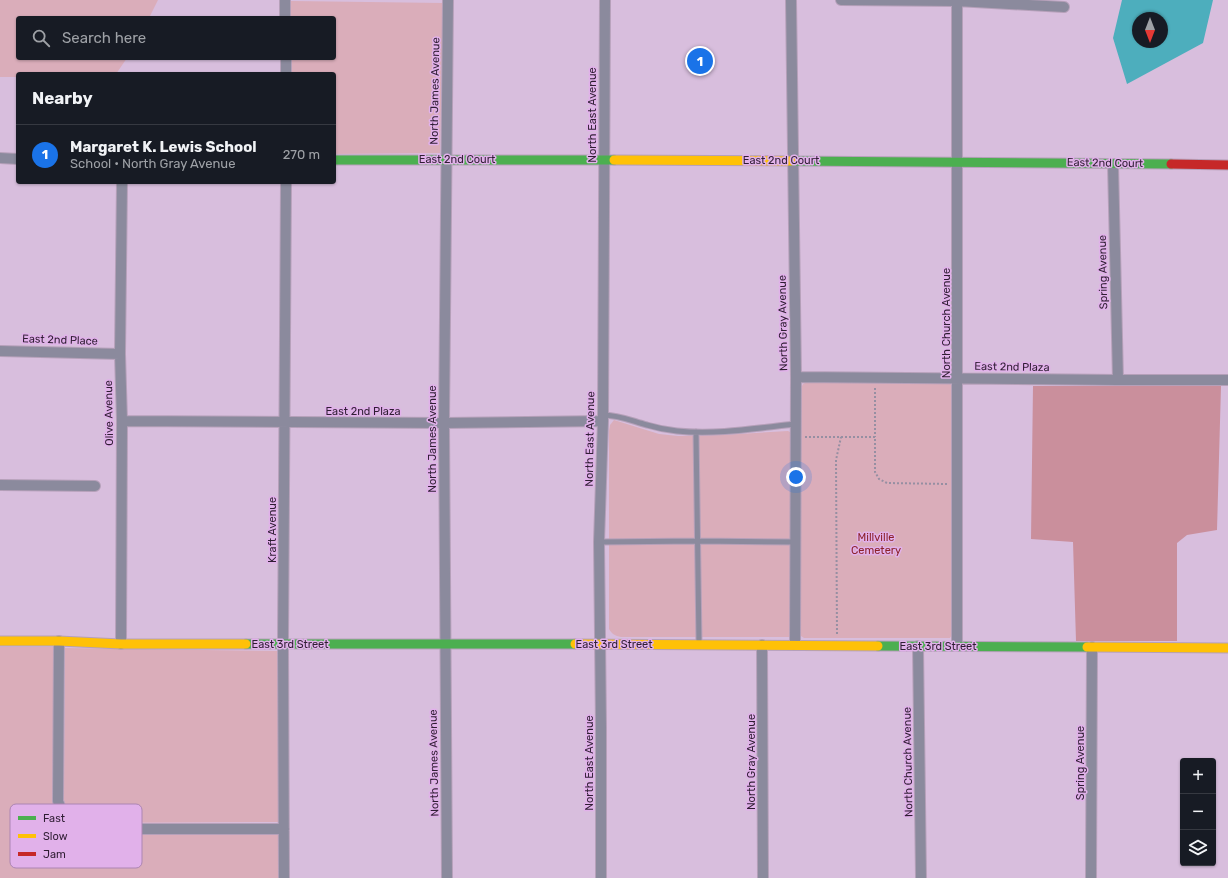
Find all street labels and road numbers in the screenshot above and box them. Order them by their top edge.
street label: North James Avenue [428,37,442,145]
street label: North East Avenue [586,67,599,163]
street label: East 2nd Court [419,153,496,166]
street label: East 2nd Court [743,154,820,167]
street label: East 2nd Court [1067,156,1144,170]
street label: Spring Avenue [1096,235,1110,309]
street label: North Church Avenue [940,268,953,378]
street label: North Gray Avenue [776,275,790,371]
street label: East 2nd Place [22,332,98,348]
street label: East 2nd Plaza [974,360,1050,374]
street label: Olive Avenue [102,380,116,446]
street label: North James Avenue [426,385,439,493]
street label: North East Avenue [583,391,597,487]
street label: East 2nd Plaza [325,405,401,418]
street label: Kraft Avenue [266,497,279,563]
street label: East 3rd Street [251,638,329,651]
street label: East 3rd Street [575,638,653,651]
street label: East 3rd Street [899,640,977,653]
street label: North Church Avenue [901,707,915,817]
street label: North James Avenue [427,709,441,817]
street label: North Gray Avenue [745,714,758,810]
street label: North East Avenue [583,715,596,811]
street label: Spring Avenue [1074,726,1087,800]

